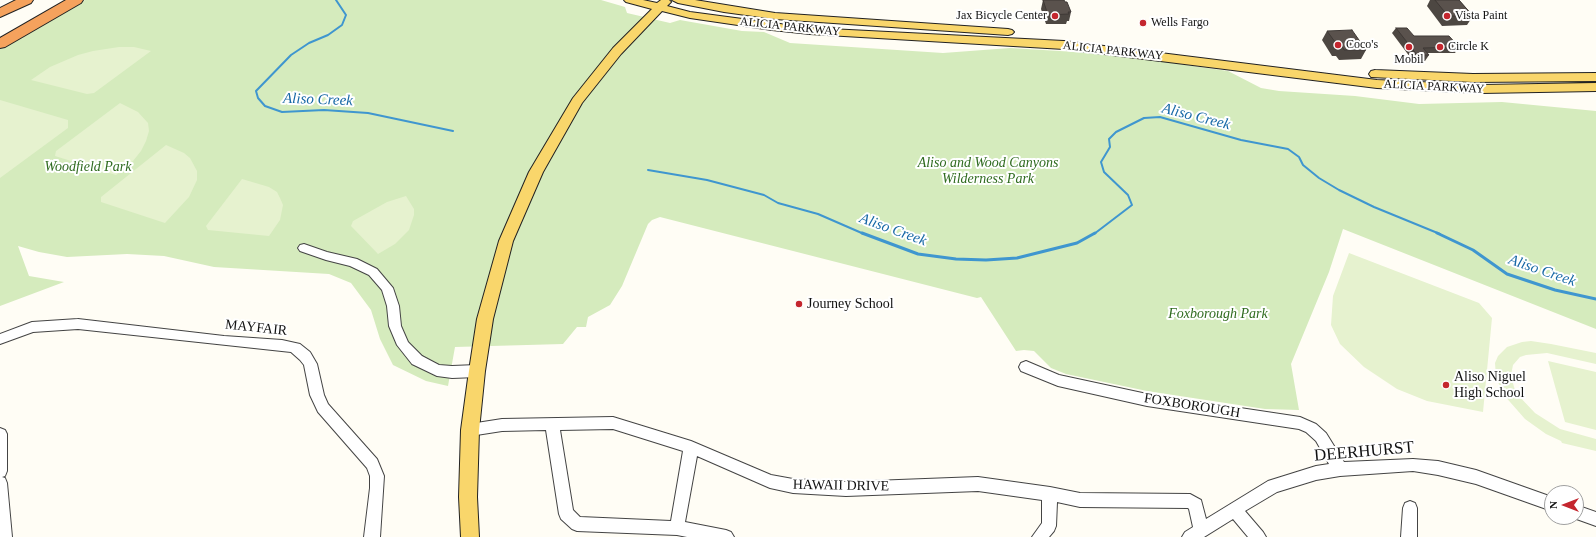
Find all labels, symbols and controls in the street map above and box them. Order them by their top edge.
place label: Jax Bicycle Center [956,9,1047,23]
place label: Vista Paint [1455,9,1507,23]
marker: Jax Bicycle Center [1050,11,1060,21]
marker: Vista Paint [1442,11,1452,21]
street label: ALICIA PARKWAY [739,15,841,39]
place label: Wells Fargo [1151,16,1209,30]
marker: Wells Fargo [1138,18,1148,28]
place label: Coco's [1346,38,1378,52]
street label: ALICIA PARKWAY [1062,39,1164,63]
marker: Coco's [1333,40,1343,50]
place label: Circle K [1448,40,1489,54]
marker: Mobil [1404,42,1414,52]
marker: Circle K [1435,42,1445,52]
place label: Mobil [1394,53,1424,67]
street label: ALICIA PARKWAY [1383,77,1485,97]
water label: Aliso Creek [283,90,353,110]
water label: Aliso Creek [1160,100,1232,134]
park label: Aliso and Wood Canyons Wilderness Park [918,155,1058,188]
park label: Woodfield Park [45,159,131,175]
water label: Aliso Creek [857,210,929,250]
water label: Aliso Creek [1506,251,1578,291]
place label: Journey School [807,296,894,312]
marker: Journey School [794,299,804,309]
park label: Foxborough Park [1168,306,1268,322]
street label: MAYFAIR [224,316,288,340]
place label: Aliso Niguel High School [1454,369,1526,402]
marker: Aliso Niguel High School [1441,380,1451,390]
street label: FOXBOROUGH [1143,390,1241,422]
street label: DEERHURST [1313,437,1415,467]
street label: HAWAII DRIVE [793,477,889,495]
north arrow [1544,485,1584,525]
text: N [1547,501,1559,509]

